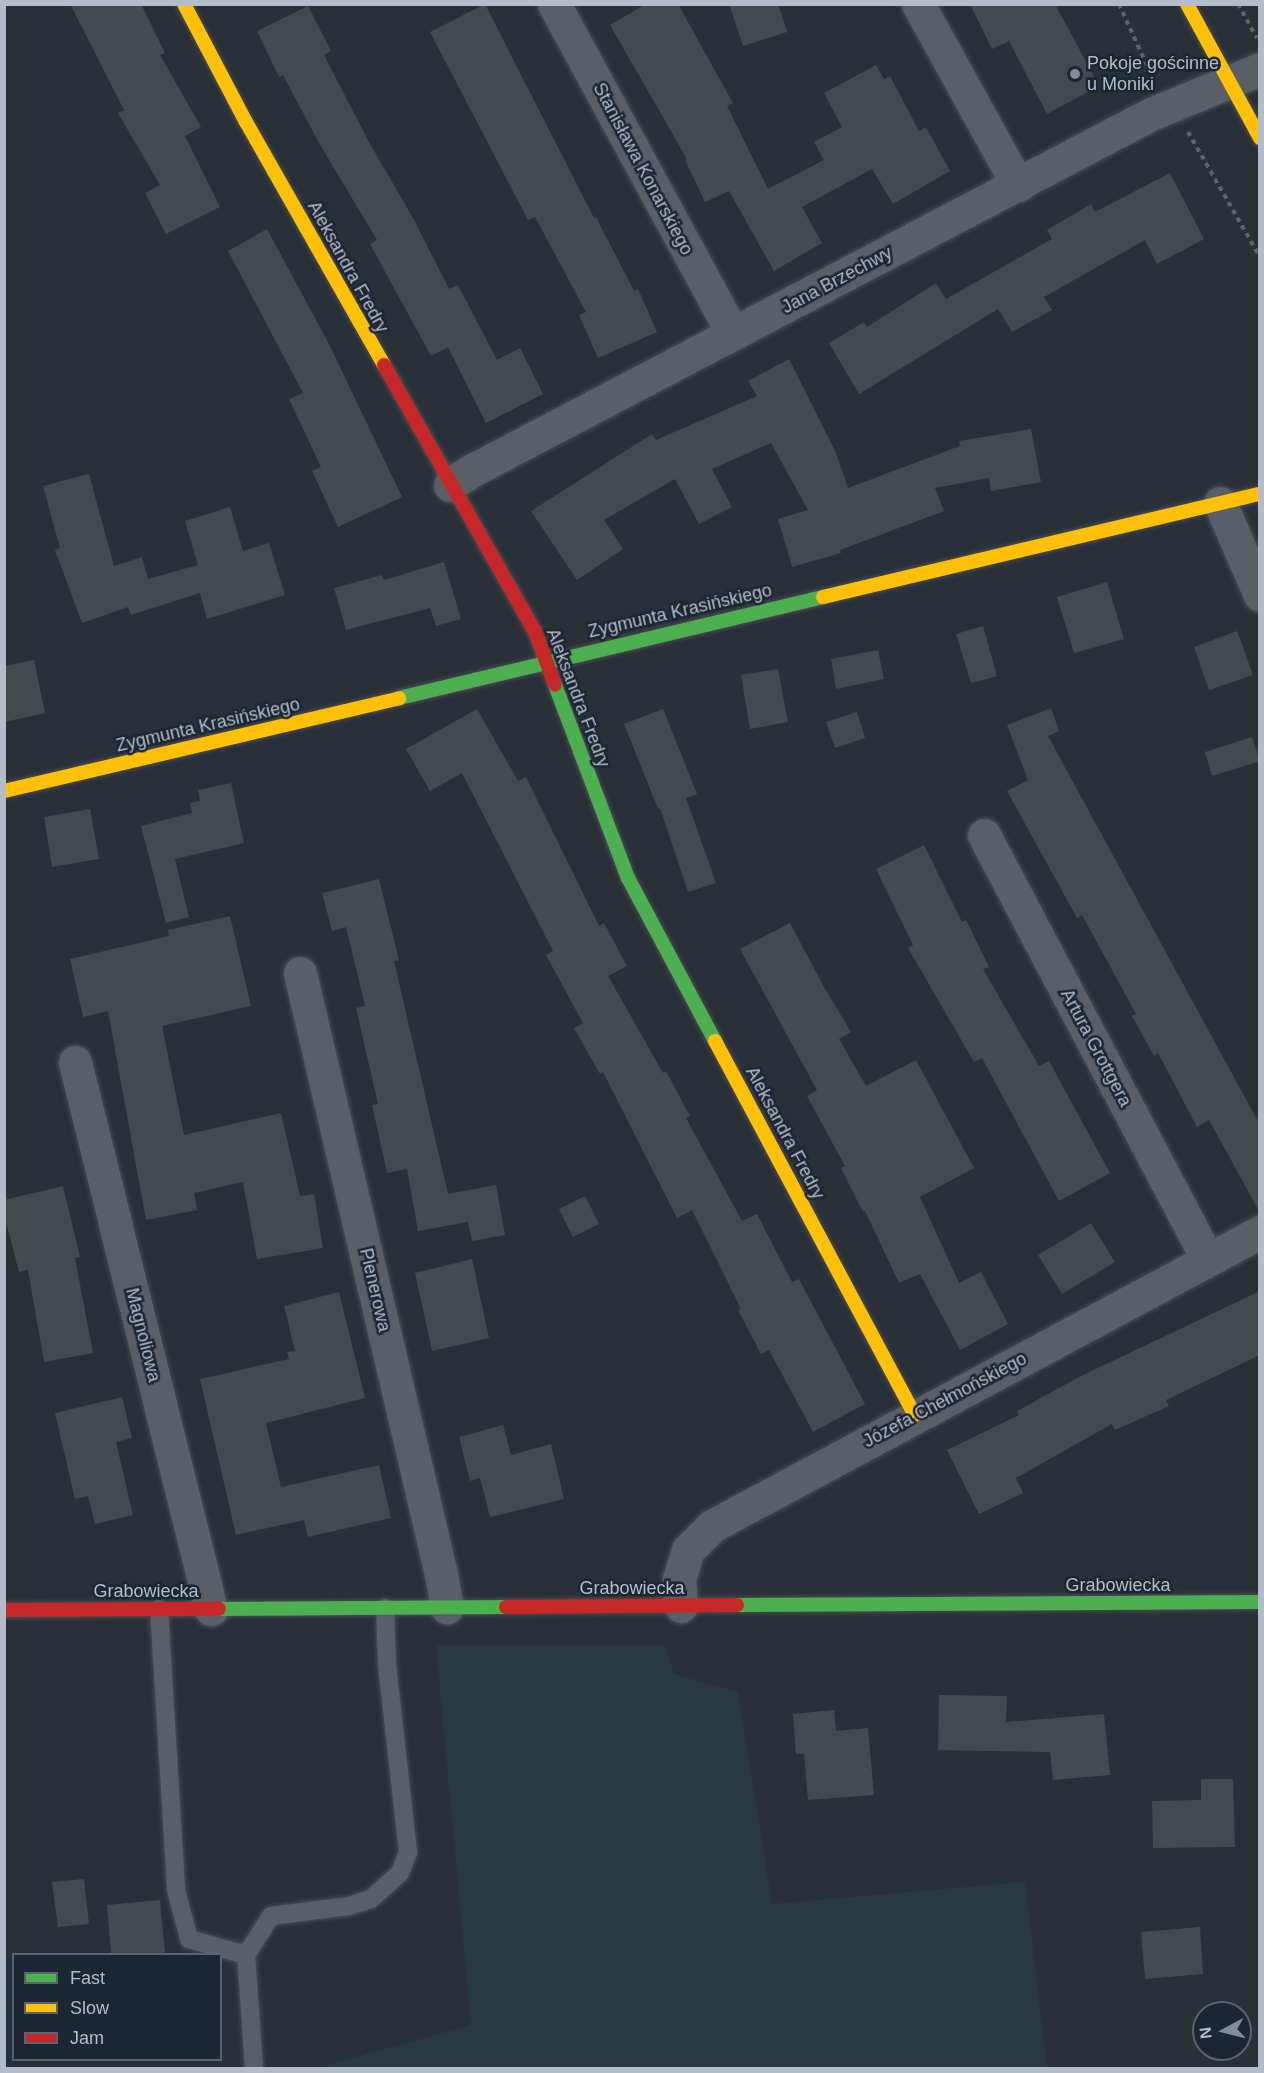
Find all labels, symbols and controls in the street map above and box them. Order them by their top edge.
place label: Pokoje gościnne u Moniki [1087,53,1219,96]
marker: Pokoje gościnne u Moniki [1068,67,1082,81]
street label: Stanisława Konarskiego [588,79,698,259]
street label: Aleksandra Fredry [303,197,393,337]
street label: Jana Brzechwy [778,242,896,318]
street label: Zygmunta Krasińskiego [586,579,774,643]
street label: Aleksandra Fredry [542,625,614,771]
street label: Zygmunta Krasińskiego [114,693,302,757]
street label: Artura Grottgera [1056,986,1136,1110]
street label: Aleksandra Fredry [741,1063,829,1203]
street label: Plenerowa [355,1246,395,1334]
street label: Magnoliowa [121,1286,165,1384]
street label: Józefa Chełmońskiego [860,1348,1030,1452]
street label: Grabowiecka [1065,1574,1171,1596]
street label: Grabowiecka [579,1577,685,1599]
street label: Grabowiecka [93,1580,199,1602]
legend [12,1953,222,2061]
text: Fast [70,1968,105,1988]
text: Slow [70,1998,109,2018]
north arrow [1192,2001,1252,2061]
text: N [1196,2026,1215,2040]
text: Jam [70,2028,104,2048]

